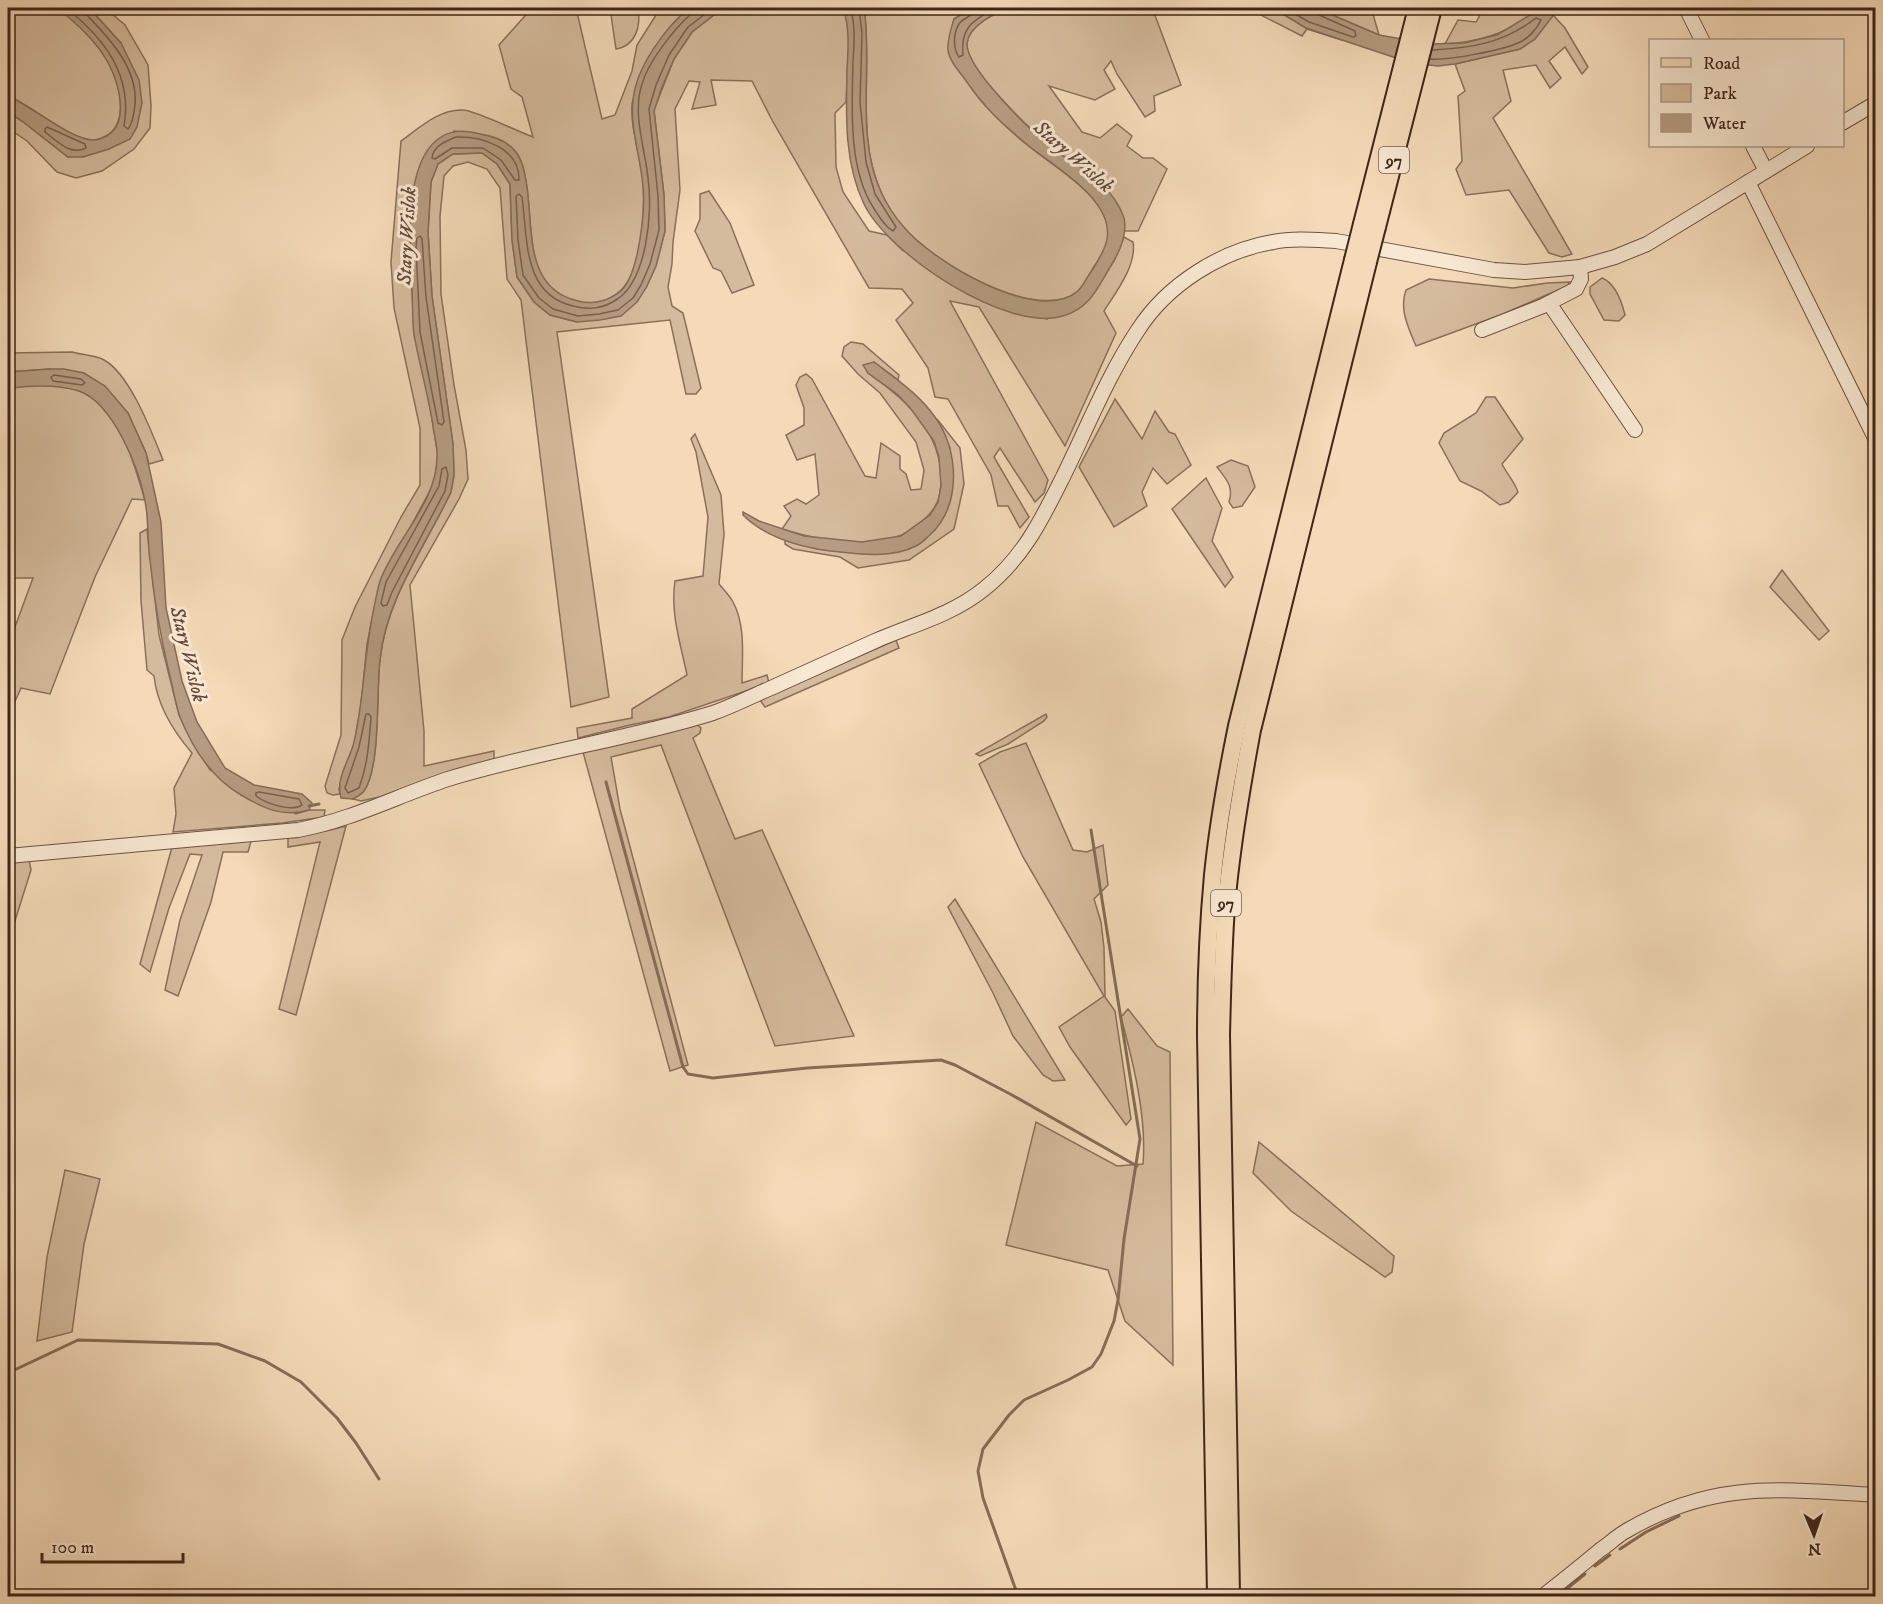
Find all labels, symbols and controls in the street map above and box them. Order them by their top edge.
legend [1649,39,1844,147]
text: Road [1703,53,1740,75]
text: Park [1703,83,1737,105]
text: Water [1702,113,1746,135]
water label: Stary Wislok [1027,115,1119,199]
road number: 97 [1379,147,1409,173]
water label: Stary Wislok [392,186,423,287]
water label: Stary Wislok [163,603,212,706]
road number: 97 [1211,890,1241,916]
north arrow [1784,1505,1844,1565]
scale bar [42,1526,183,1564]
text: 100 m [51,1537,94,1559]
text: N [1808,1539,1821,1559]

